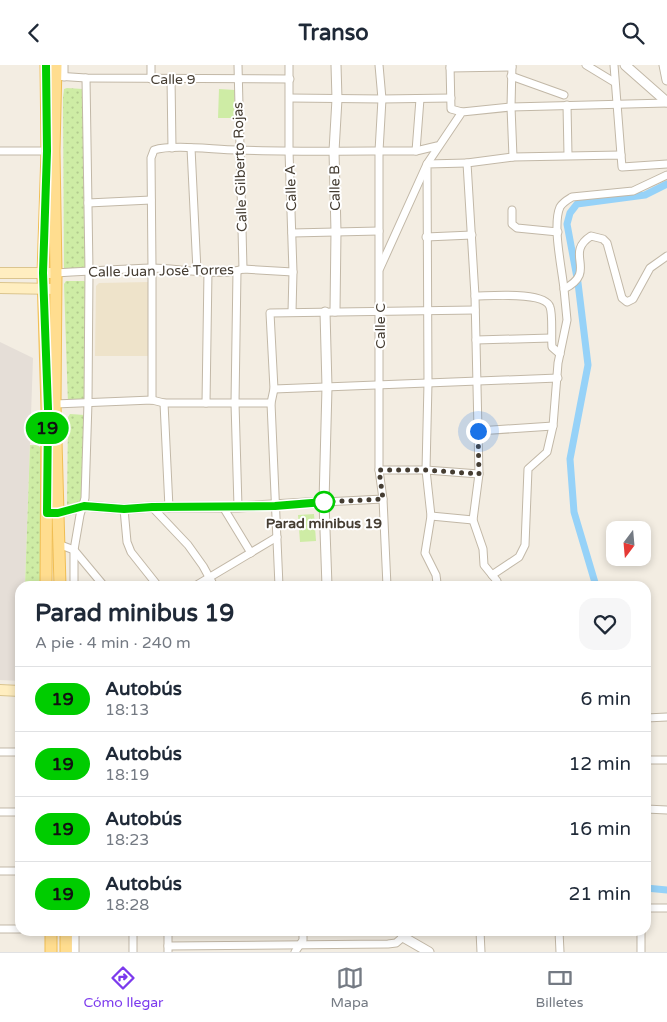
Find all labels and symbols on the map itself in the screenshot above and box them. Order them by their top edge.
street label: Calle 9 [151,71,195,88]
street label: Calle Gilberto Rojas [229,102,251,232]
street label: Calle A [282,164,300,212]
street label: Calle B [326,165,344,211]
street label: Calle Juan José Torres [88,261,234,281]
street label: Calle C [372,303,389,349]
line badge: 19 [24,412,70,444]
your location [466,419,491,444]
marker: Parad minibus 19 [313,491,335,513]
place label: Parad minibus 19 [266,515,382,532]
north arrow [606,521,651,566]

